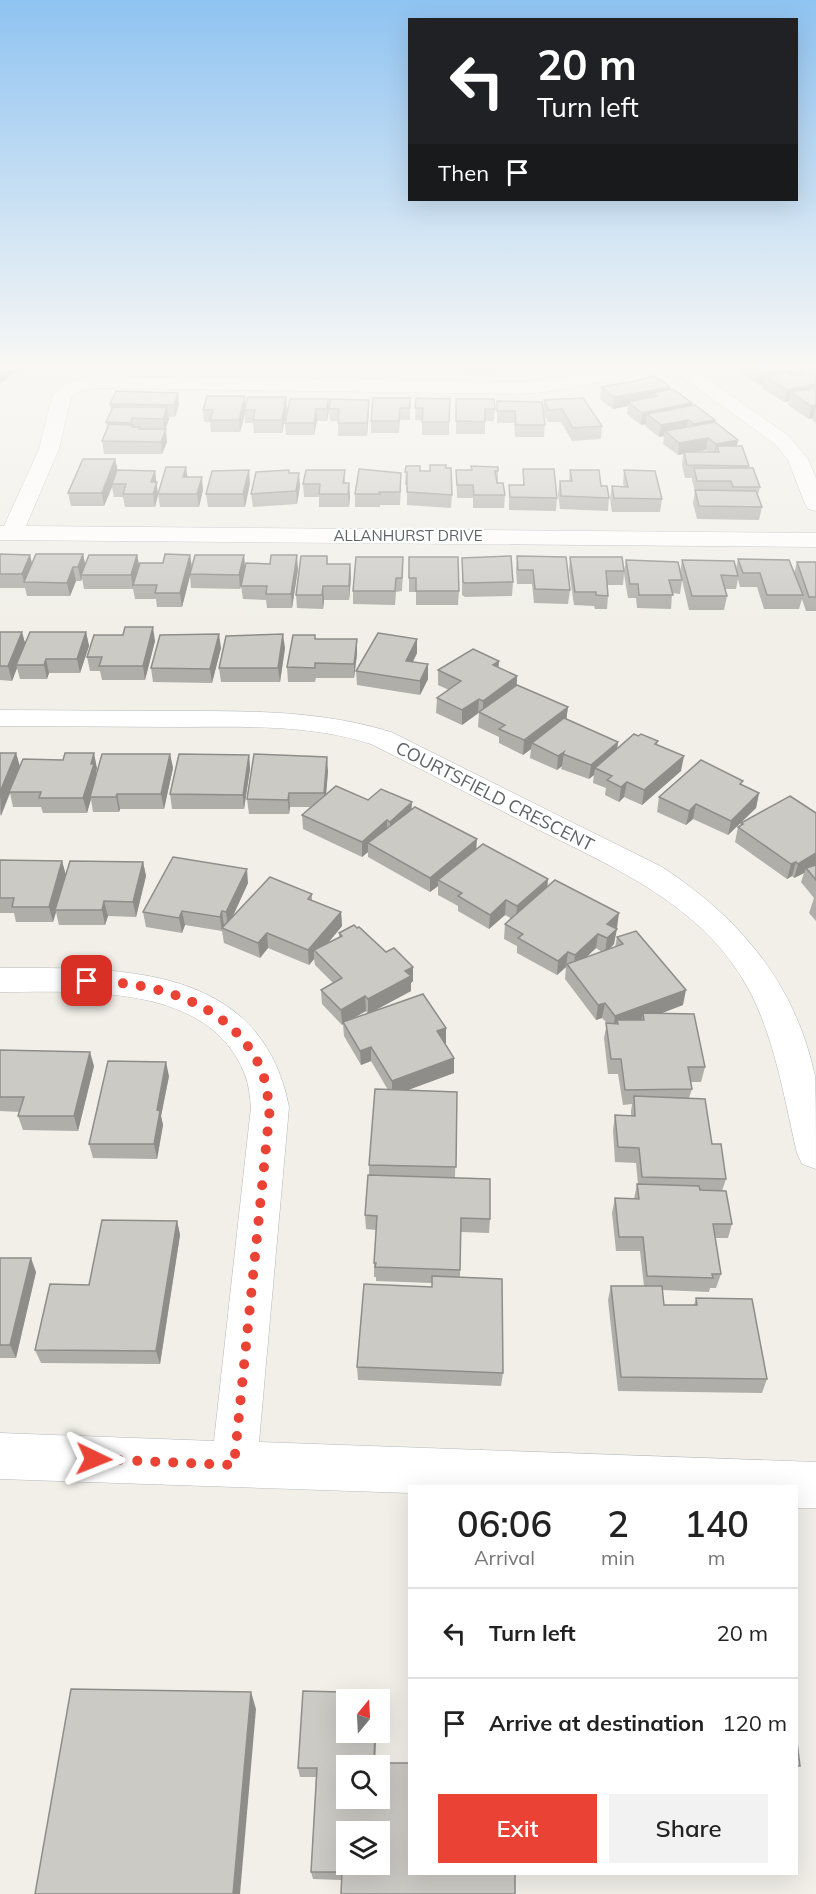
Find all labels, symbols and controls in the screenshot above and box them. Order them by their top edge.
text: 20 m [537,38,637,91]
icon: left [438,42,516,120]
text: Turn left [537,90,639,124]
icon: arrive [501,156,534,189]
text: Then [438,159,489,187]
street label: ALLANHURST DRIVE [334,526,483,545]
street label: COURTSFIELD CRESCENT [392,736,598,856]
pin [61,955,112,1006]
icon: arrive [70,964,103,997]
position arrow [62,1427,126,1491]
text: 06:06 [457,1501,552,1546]
text: 2 [607,1501,629,1546]
text: 140 [684,1501,749,1546]
text: Arrival [474,1545,535,1570]
text: min [601,1545,635,1570]
text: m [708,1545,725,1570]
icon: left [438,1617,471,1650]
text: Turn left [489,1619,576,1647]
text: 20 m [717,1619,768,1647]
north arrow [336,1689,390,1743]
map controls [336,1689,390,1875]
icon: arrive [438,1707,471,1740]
text: Arrive at destination [489,1709,704,1737]
text: 120 m [722,1709,787,1737]
button: search [336,1755,390,1809]
button: Exit [438,1794,597,1863]
button: Share [609,1794,768,1863]
button: layers [336,1821,390,1875]

